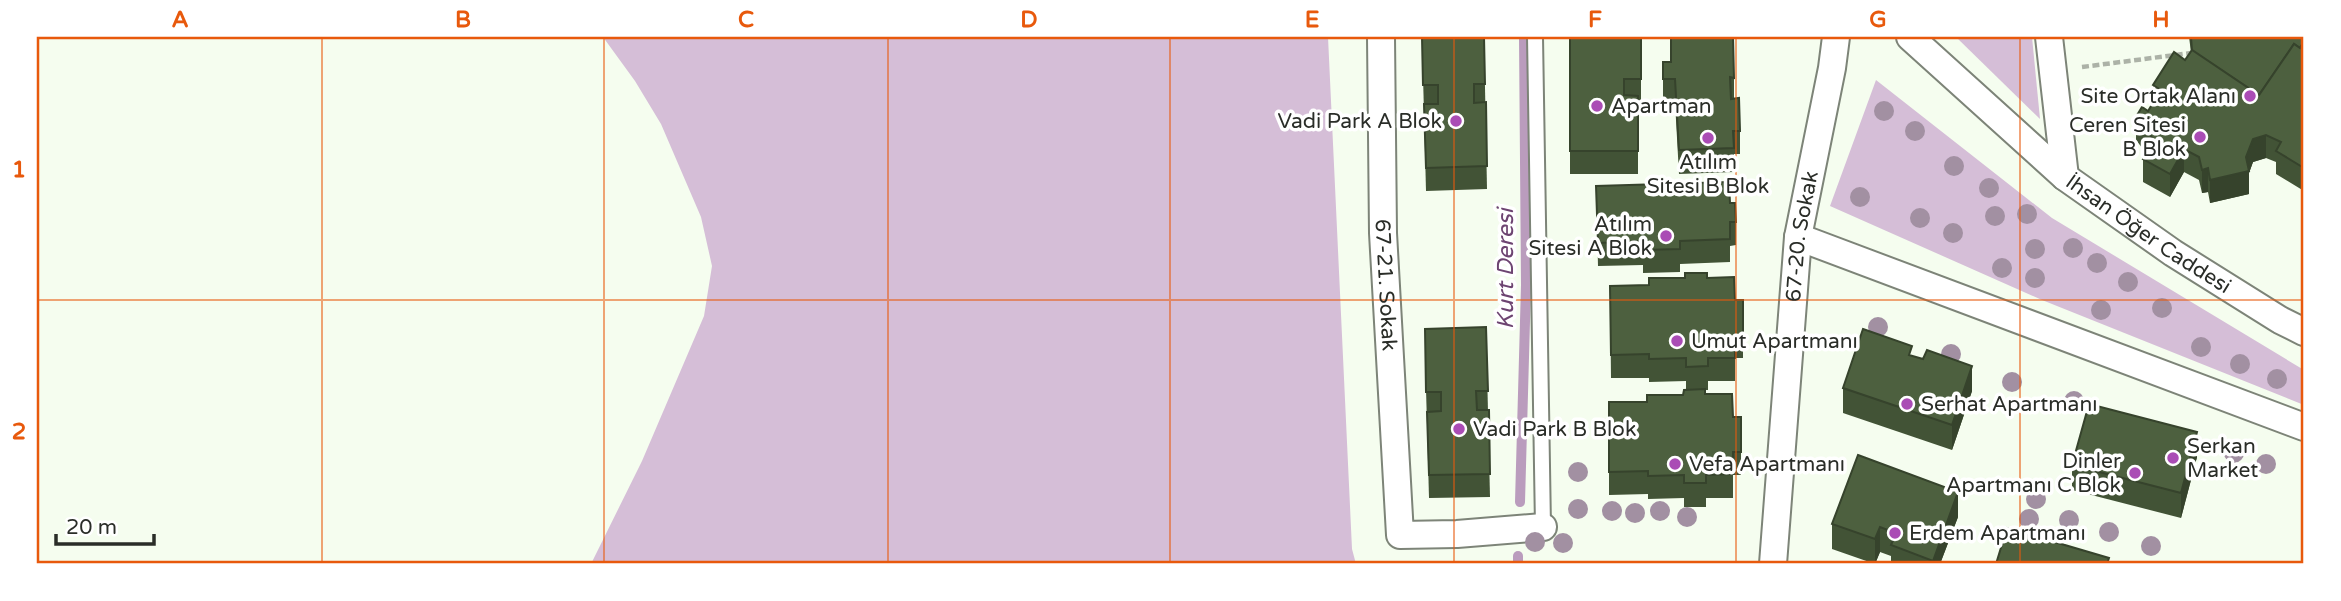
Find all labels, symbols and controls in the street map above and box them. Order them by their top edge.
text: A [171,6,189,34]
text: B [455,6,471,34]
text: C [738,6,754,34]
text: D [1020,6,1038,34]
text: E [1305,6,1319,34]
text: F [1588,6,1602,34]
text: G [1869,6,1887,34]
text: H [2152,6,2170,34]
place label: Site Ortak Alanı [2081,84,2236,109]
marker: Site Ortak Alanı [2242,88,2258,104]
place label: Apartman [1611,94,1712,119]
marker: Apartman [1589,98,1605,114]
place label: Vadi Park A Blok [1278,109,1442,134]
marker: Vadi Park A Blok [1448,113,1464,129]
place label: Ceren Sitesi B Blok [2069,113,2186,162]
marker: Ceren Sitesi B Blok [2192,129,2208,145]
marker: Atılım Sitesi B Blok [1700,130,1716,146]
place label: Atılım Sitesi B Blok [1647,150,1769,199]
text: 1 [12,156,26,184]
street label: 67-20. Sokak [1781,169,1823,303]
street label: İhsan Öğer Caddesi [2061,169,2236,299]
water label: Kurt Deresi [1492,205,1520,330]
place label: Atılım Sitesi A Blok [1529,212,1652,261]
street label: 67-21. Sokak [1370,219,1402,352]
marker: Atılım Sitesi A Blok [1658,228,1674,244]
place label: Umut Apartmanı [1691,329,1858,354]
marker: Umut Apartmanı [1669,333,1685,349]
place label: Serhat Apartmanı [1921,392,2097,417]
marker: Serhat Apartmanı [1899,396,1915,412]
place label: Vadi Park B Blok [1473,417,1636,442]
text: 2 [12,418,26,446]
marker: Vadi Park B Blok [1451,421,1467,437]
place label: Serkan Market [2187,434,2258,483]
place label: Dinler Apartmanı C Blok [1946,449,2121,498]
marker: Serkan Market [2165,450,2181,466]
place label: Vefa Apartmanı [1689,452,1845,477]
marker: Vefa Apartmanı [1667,456,1683,472]
marker: Dinler Apartmanı C Blok [2127,465,2143,481]
scale bar [56,503,154,547]
text: 20 m [66,515,117,540]
place label: Erdem Apartmanı [1909,521,2086,546]
marker: Erdem Apartmanı [1887,525,1903,541]

